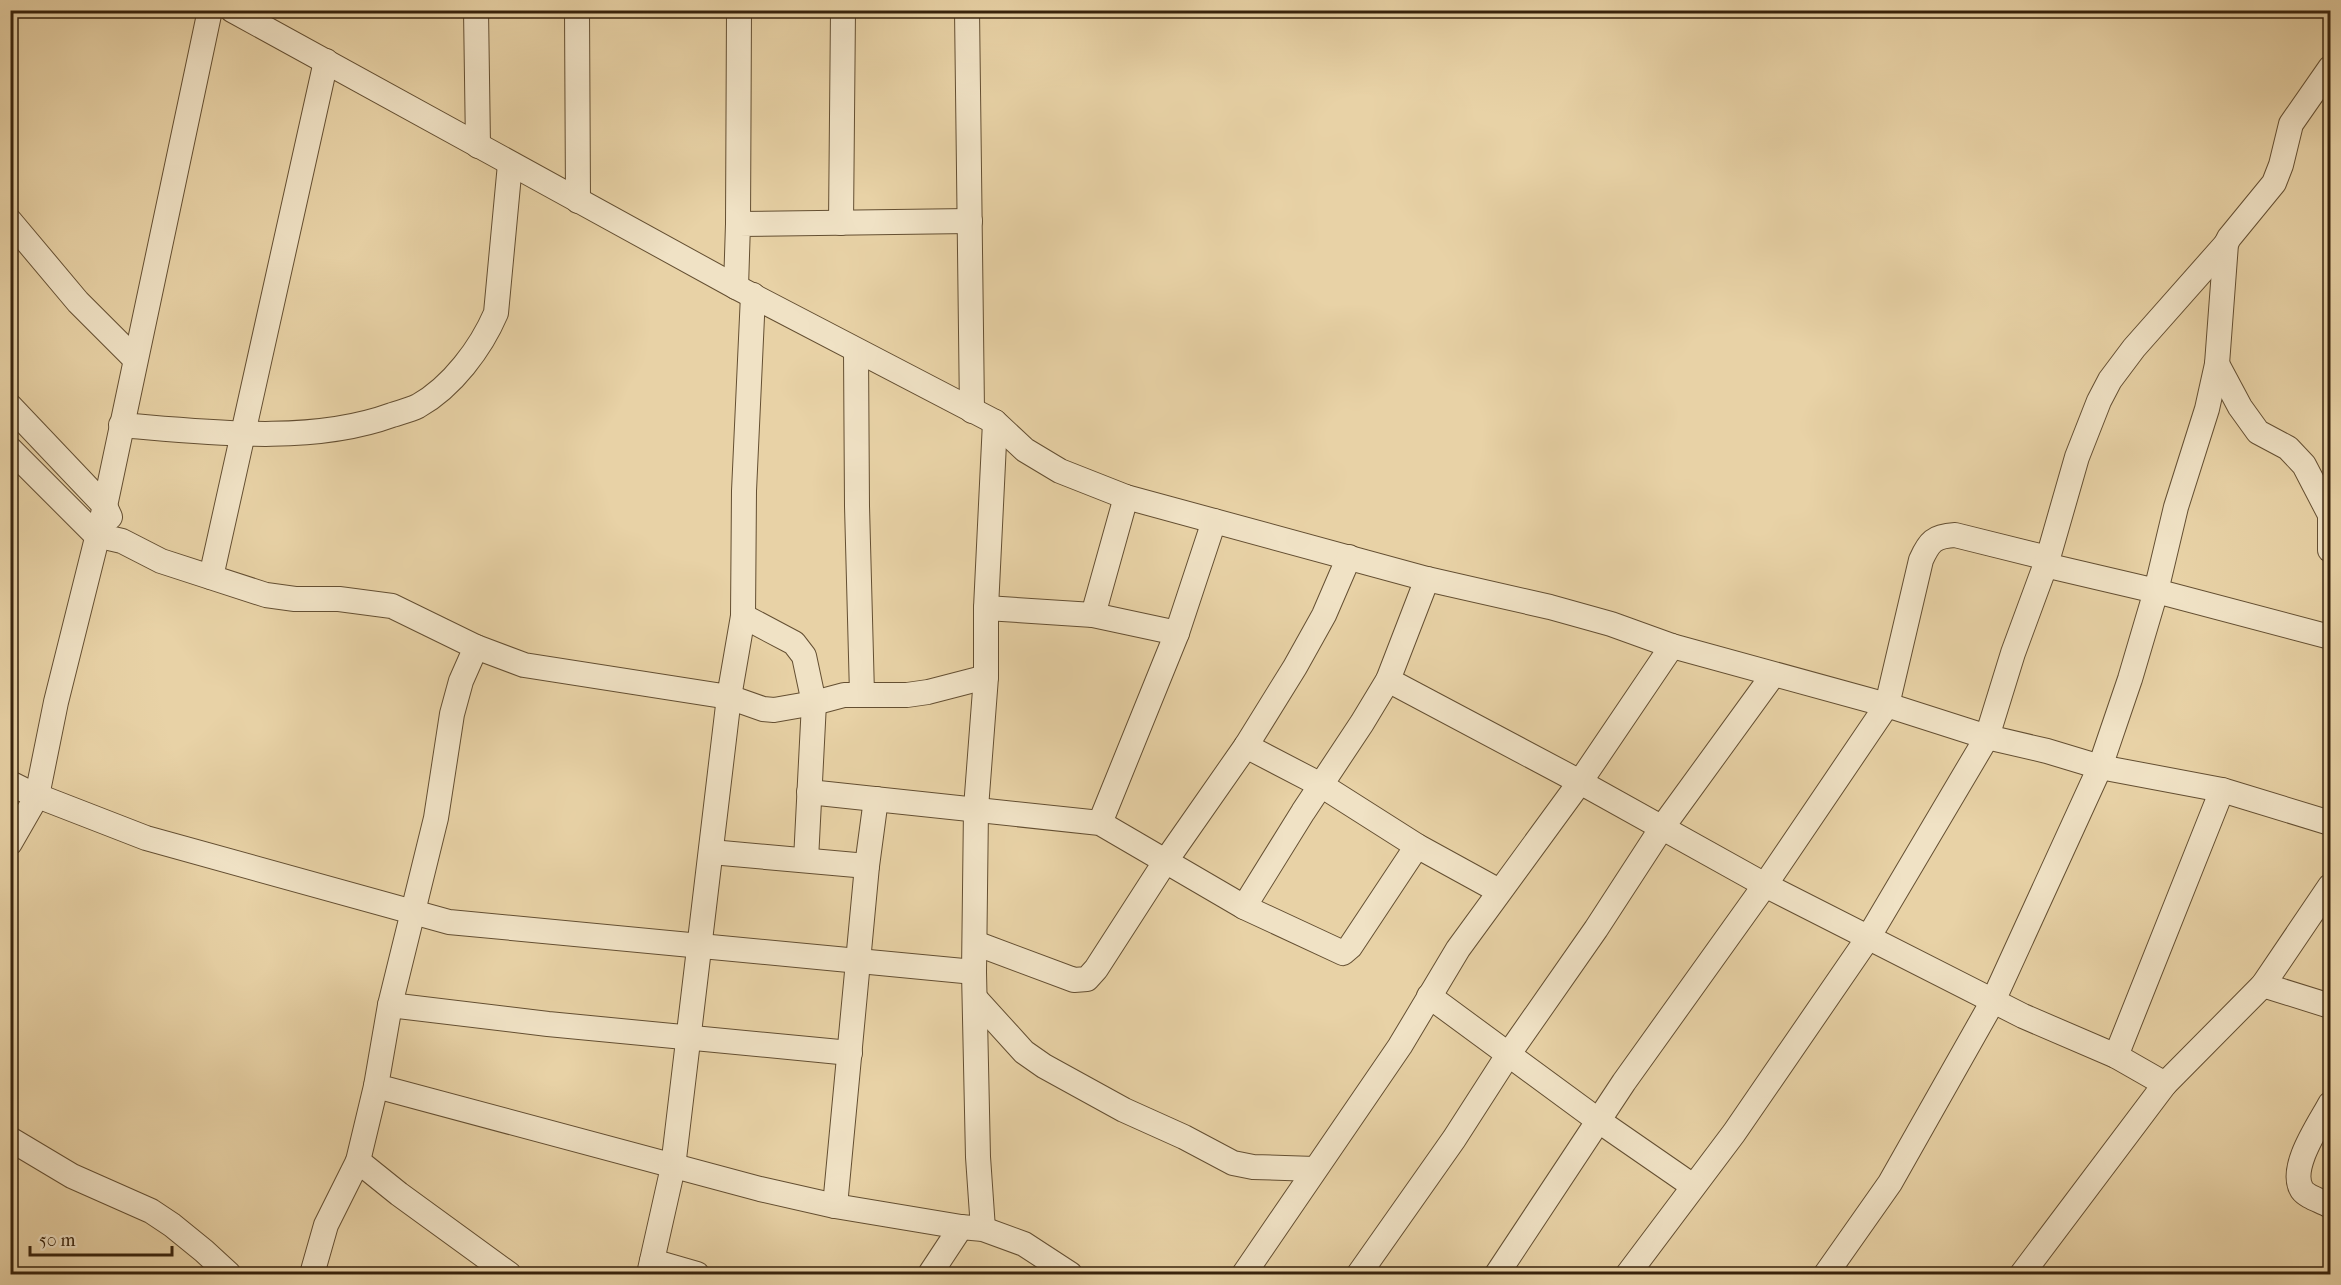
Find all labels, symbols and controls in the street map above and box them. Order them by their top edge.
scale bar [30,1219,172,1257]
text: 50 m [39,1230,76,1251]

